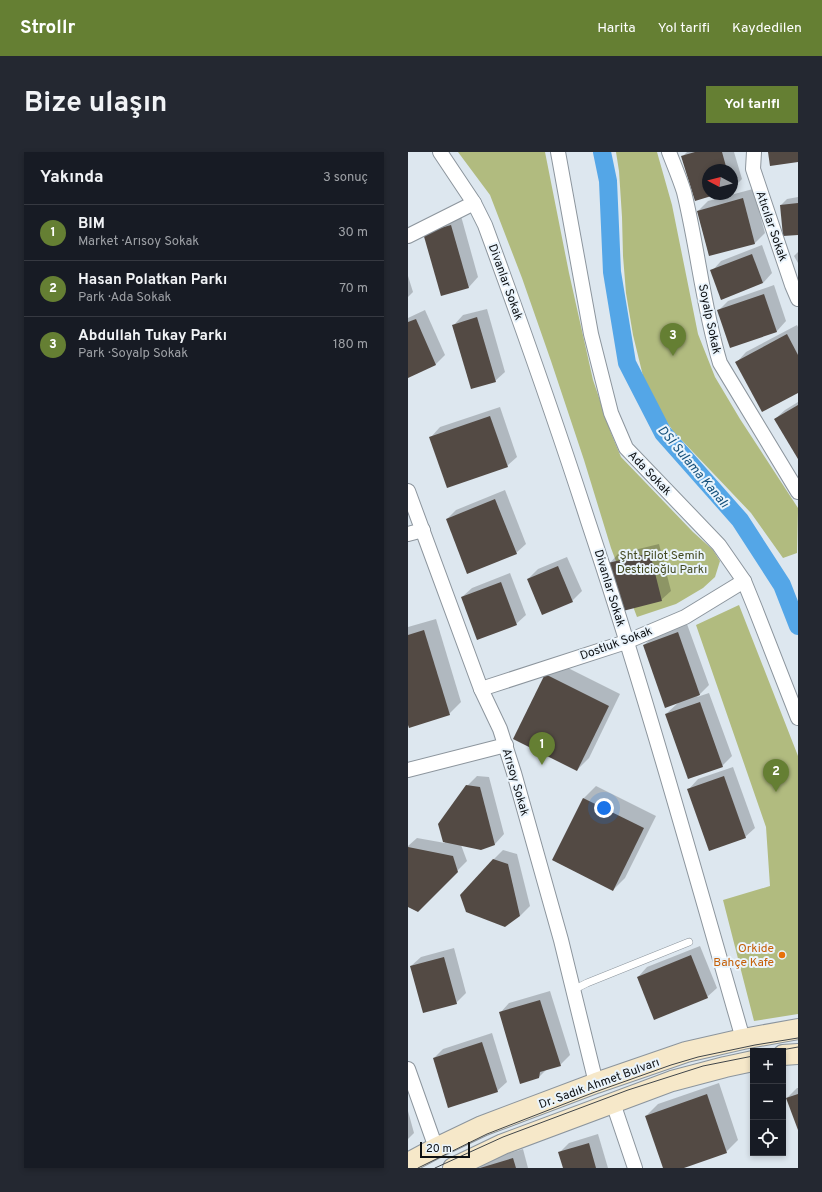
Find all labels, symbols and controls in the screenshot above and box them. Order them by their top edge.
text: Strollr [20,16,75,40]
text: Harita [597,20,636,37]
text: Yol tarifi [658,20,710,37]
text: Kaydedilen [732,20,802,37]
text: Bize ulaşın [24,86,167,122]
button: Yol tarifi [706,86,798,123]
north arrow [702,164,738,200]
text: Yakında [40,167,104,189]
text: 3 sonuç [323,170,368,186]
street label: Atıcılar Sokak [752,189,791,264]
text: BIM [78,215,105,234]
text: 1 [50,225,56,241]
text: 30 m [338,225,368,241]
text: Market · Arısoy Sokak [78,234,199,250]
street label: Divanlar Sokak [484,242,526,323]
text: Hasan Polatkan Parkı [78,271,227,290]
text: 2 [49,281,57,297]
text: 70 m [339,281,368,297]
street label: Soyalp Sokak [694,283,724,356]
text: Park · Ada Sokak [78,290,171,306]
pin: 3 [660,323,686,356]
text: Abdullah Tukay Parkı [78,327,227,346]
text: 3 [49,337,57,353]
text: 180 m [333,337,368,353]
text: Park · Soyalp Sokak [78,346,188,362]
water label: DSİ Sulama Kanalı [653,422,734,512]
street label: Ada Sokak [624,448,675,500]
street label: Divanlar Sokak [590,548,628,629]
park label: Şht. Pilot Semih Desticioğlu Parkı [617,548,707,578]
street label: Dostluk Sokak [578,623,655,664]
pin: 1 [529,732,555,765]
street label: Arısoy Sokak [498,747,532,818]
pin: 2 [763,759,789,792]
your location [594,798,614,818]
place label: Orkide Bahçe Kafe [713,941,774,971]
marker: Orkide Bahçe Kafe [777,950,787,960]
map controls [750,1048,786,1156]
button: + [750,1048,786,1084]
street label: Dr. Sadık Ahmet Bulvarı [537,1055,662,1113]
button: − [750,1084,786,1120]
button: locate [750,1120,786,1156]
scale bar [420,1140,470,1159]
text: 20 m [426,1142,452,1156]

